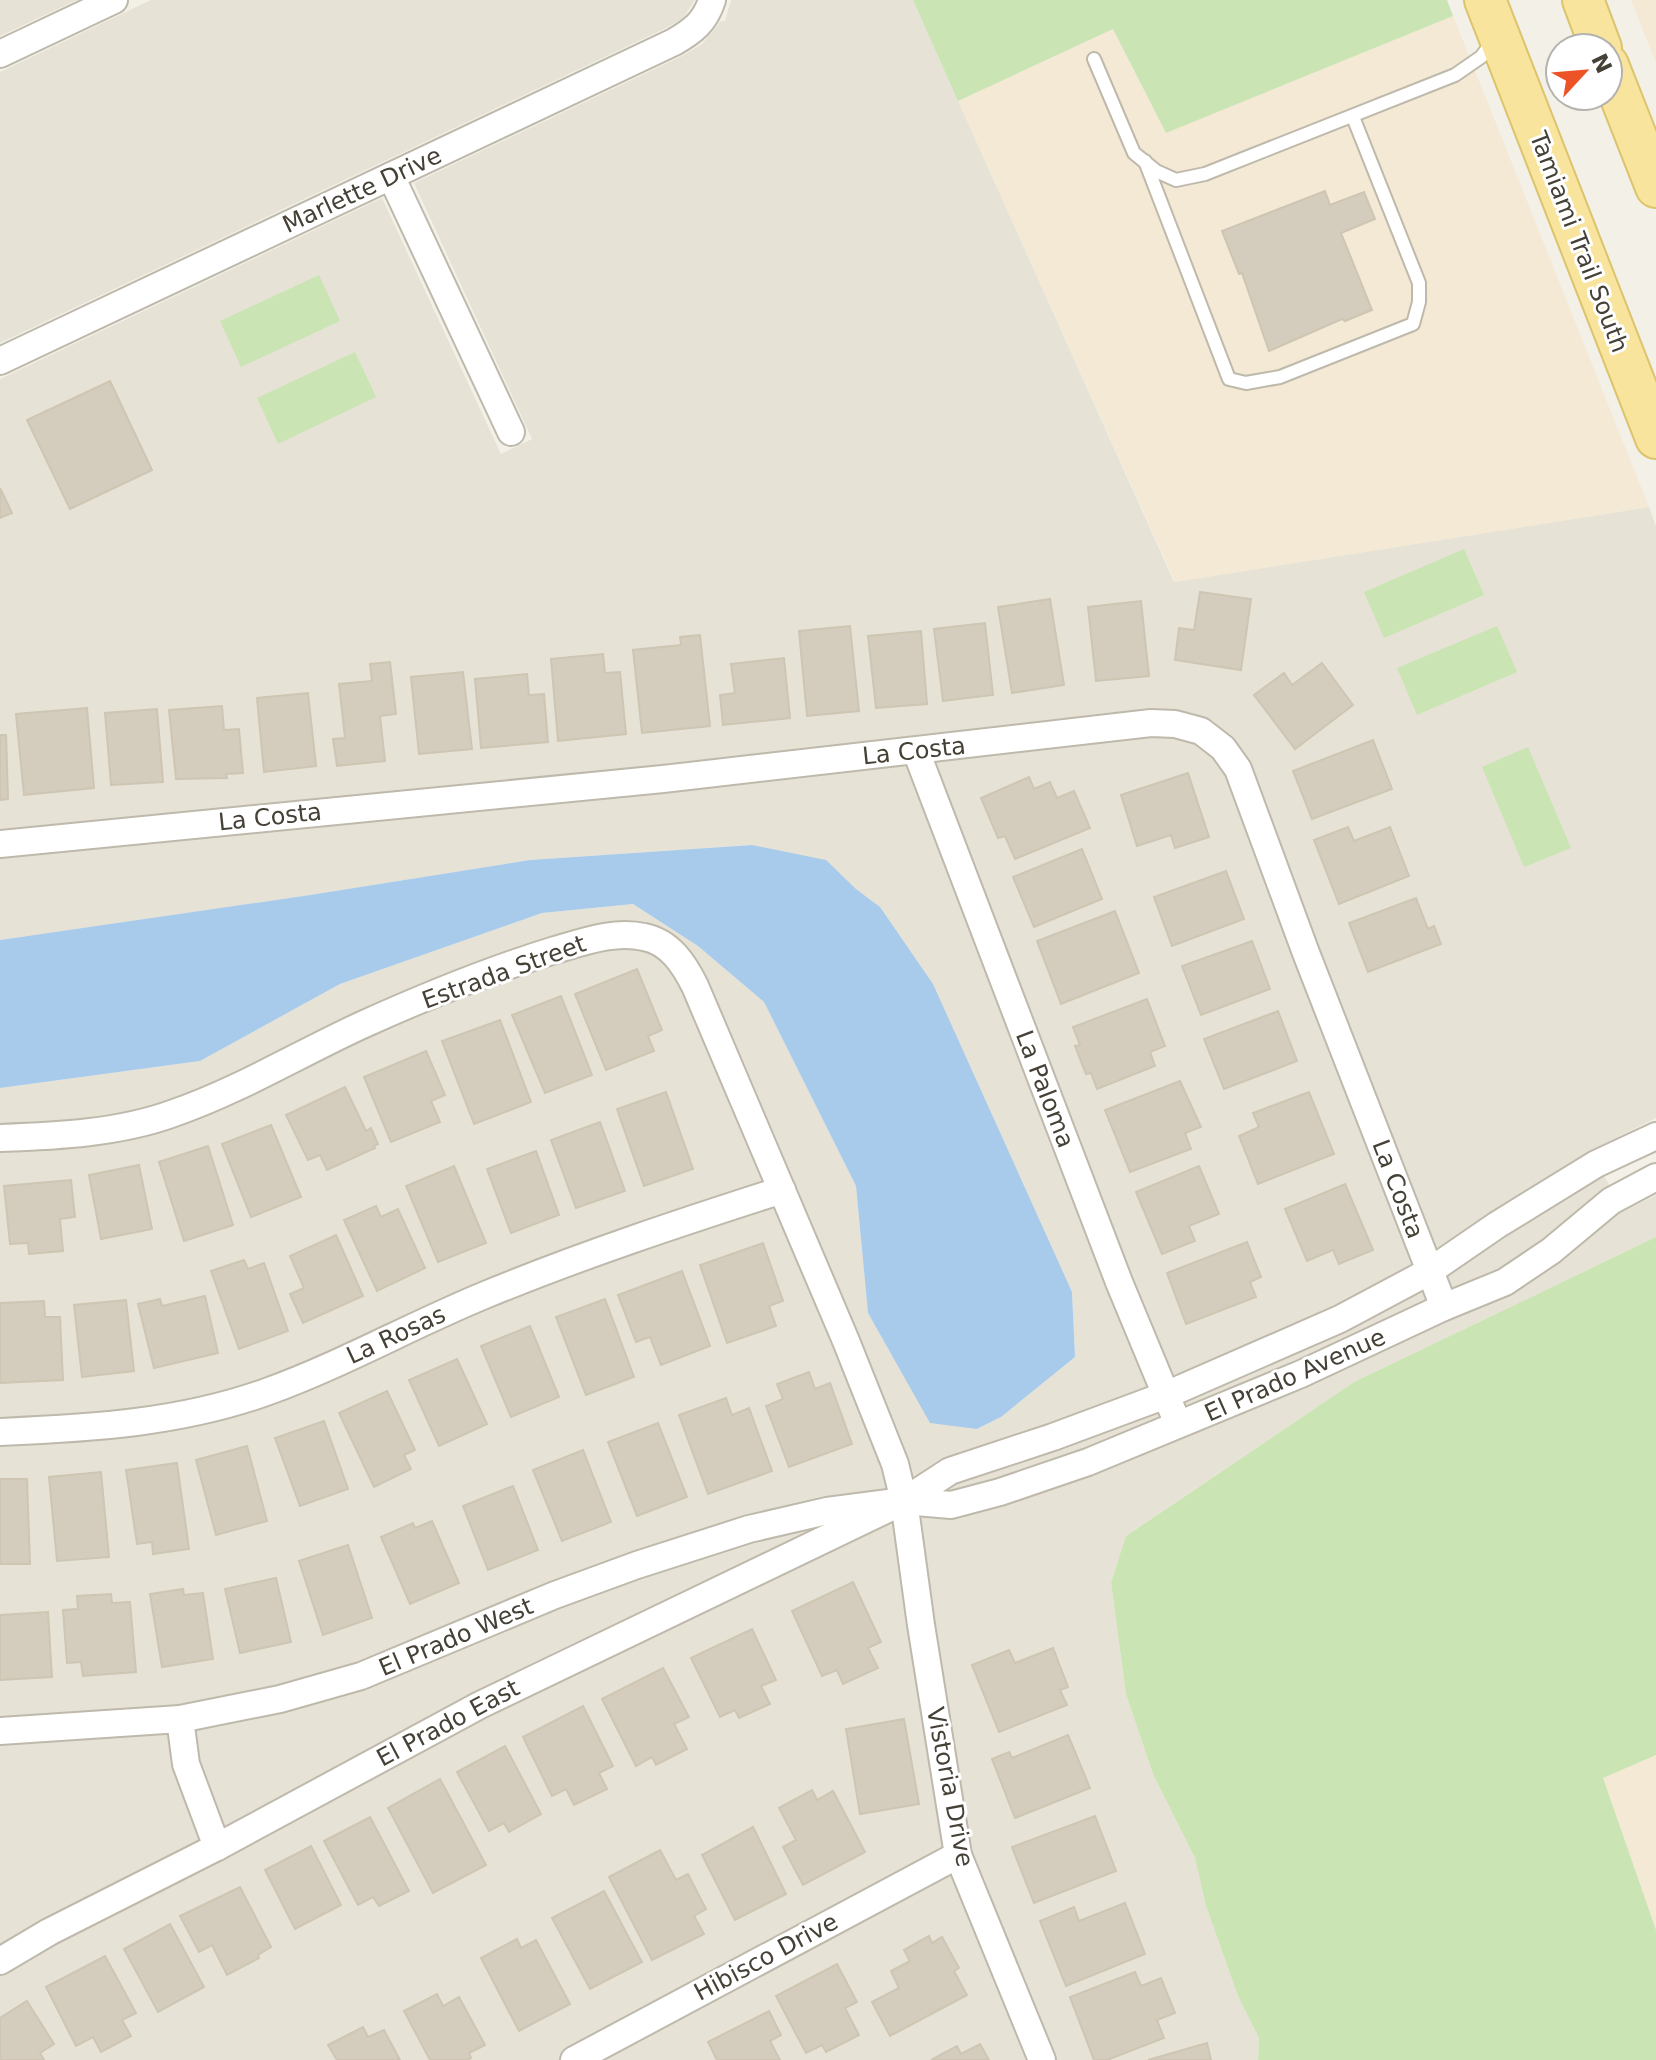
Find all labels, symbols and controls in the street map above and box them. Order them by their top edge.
north arrow [1544,32,1624,112]
text: N [1586,50,1617,77]
street label: Tamiami Trail South [1524,127,1634,356]
street label: Marlette Drive [278,141,446,239]
street label: La Costa [861,732,967,770]
street label: La Costa [217,798,323,836]
street label: Estrada Street [418,929,590,1015]
street label: La Paloma [1010,1026,1080,1152]
street label: La Costa [1366,1136,1430,1242]
street label: La Rosas [342,1300,450,1370]
street label: El Prado Avenue [1200,1323,1390,1427]
street label: El Prado West [375,1592,537,1682]
street label: El Prado East [372,1674,524,1772]
street label: Vistoria Drive [921,1705,979,1869]
street label: Hibisco Drive [689,1907,843,2007]

